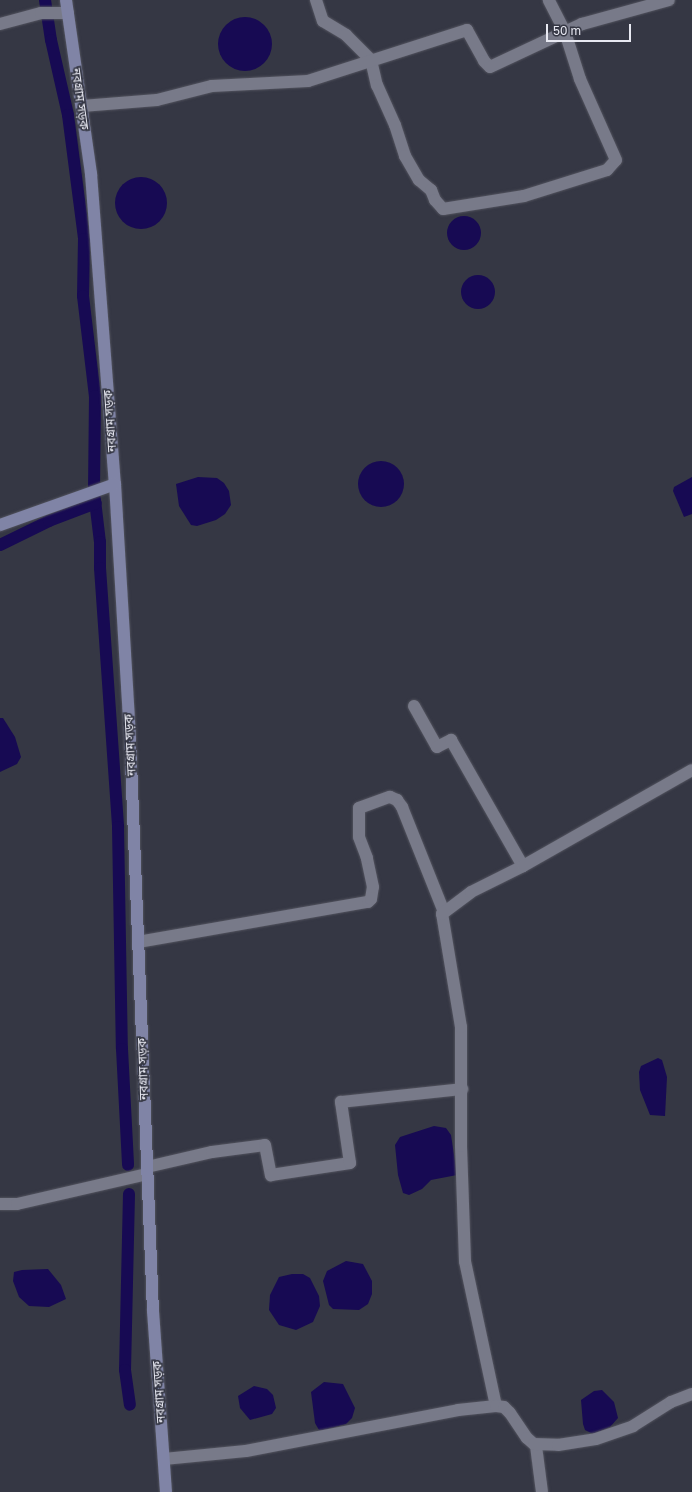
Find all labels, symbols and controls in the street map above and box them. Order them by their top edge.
scale bar [548,16,633,42]
text: 50 m [553,23,581,38]
street label: নবগ্রাম সড়ক [69,67,91,131]
street label: নবগ্রাম সড়ক [101,390,119,452]
street label: নবগ্রাম সড়ক [121,714,139,776]
street label: নবগ্রাম সড়ক [135,1038,151,1100]
street label: নবগ্রাম সড়ক [150,1361,168,1423]

